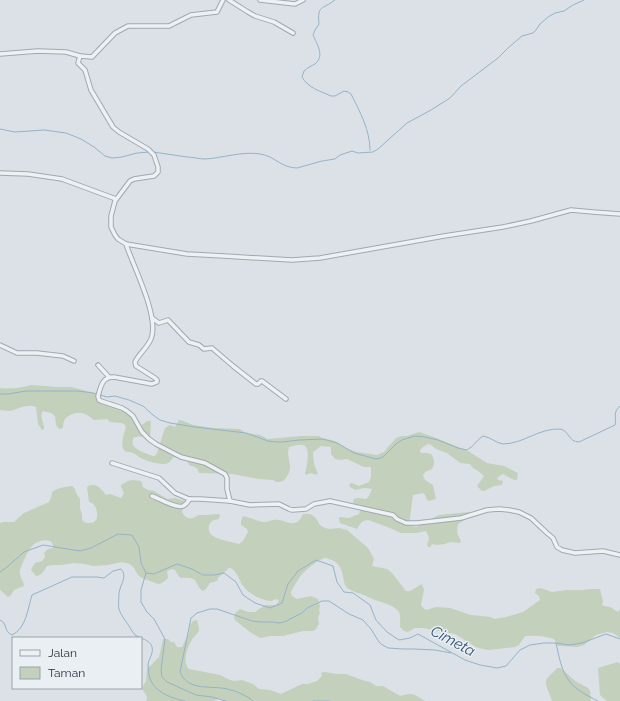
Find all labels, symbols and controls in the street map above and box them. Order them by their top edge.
water label: Cimeta [428,622,478,660]
legend [12,637,142,689]
text: Jalan [48,646,77,660]
text: Taman [48,666,85,680]

